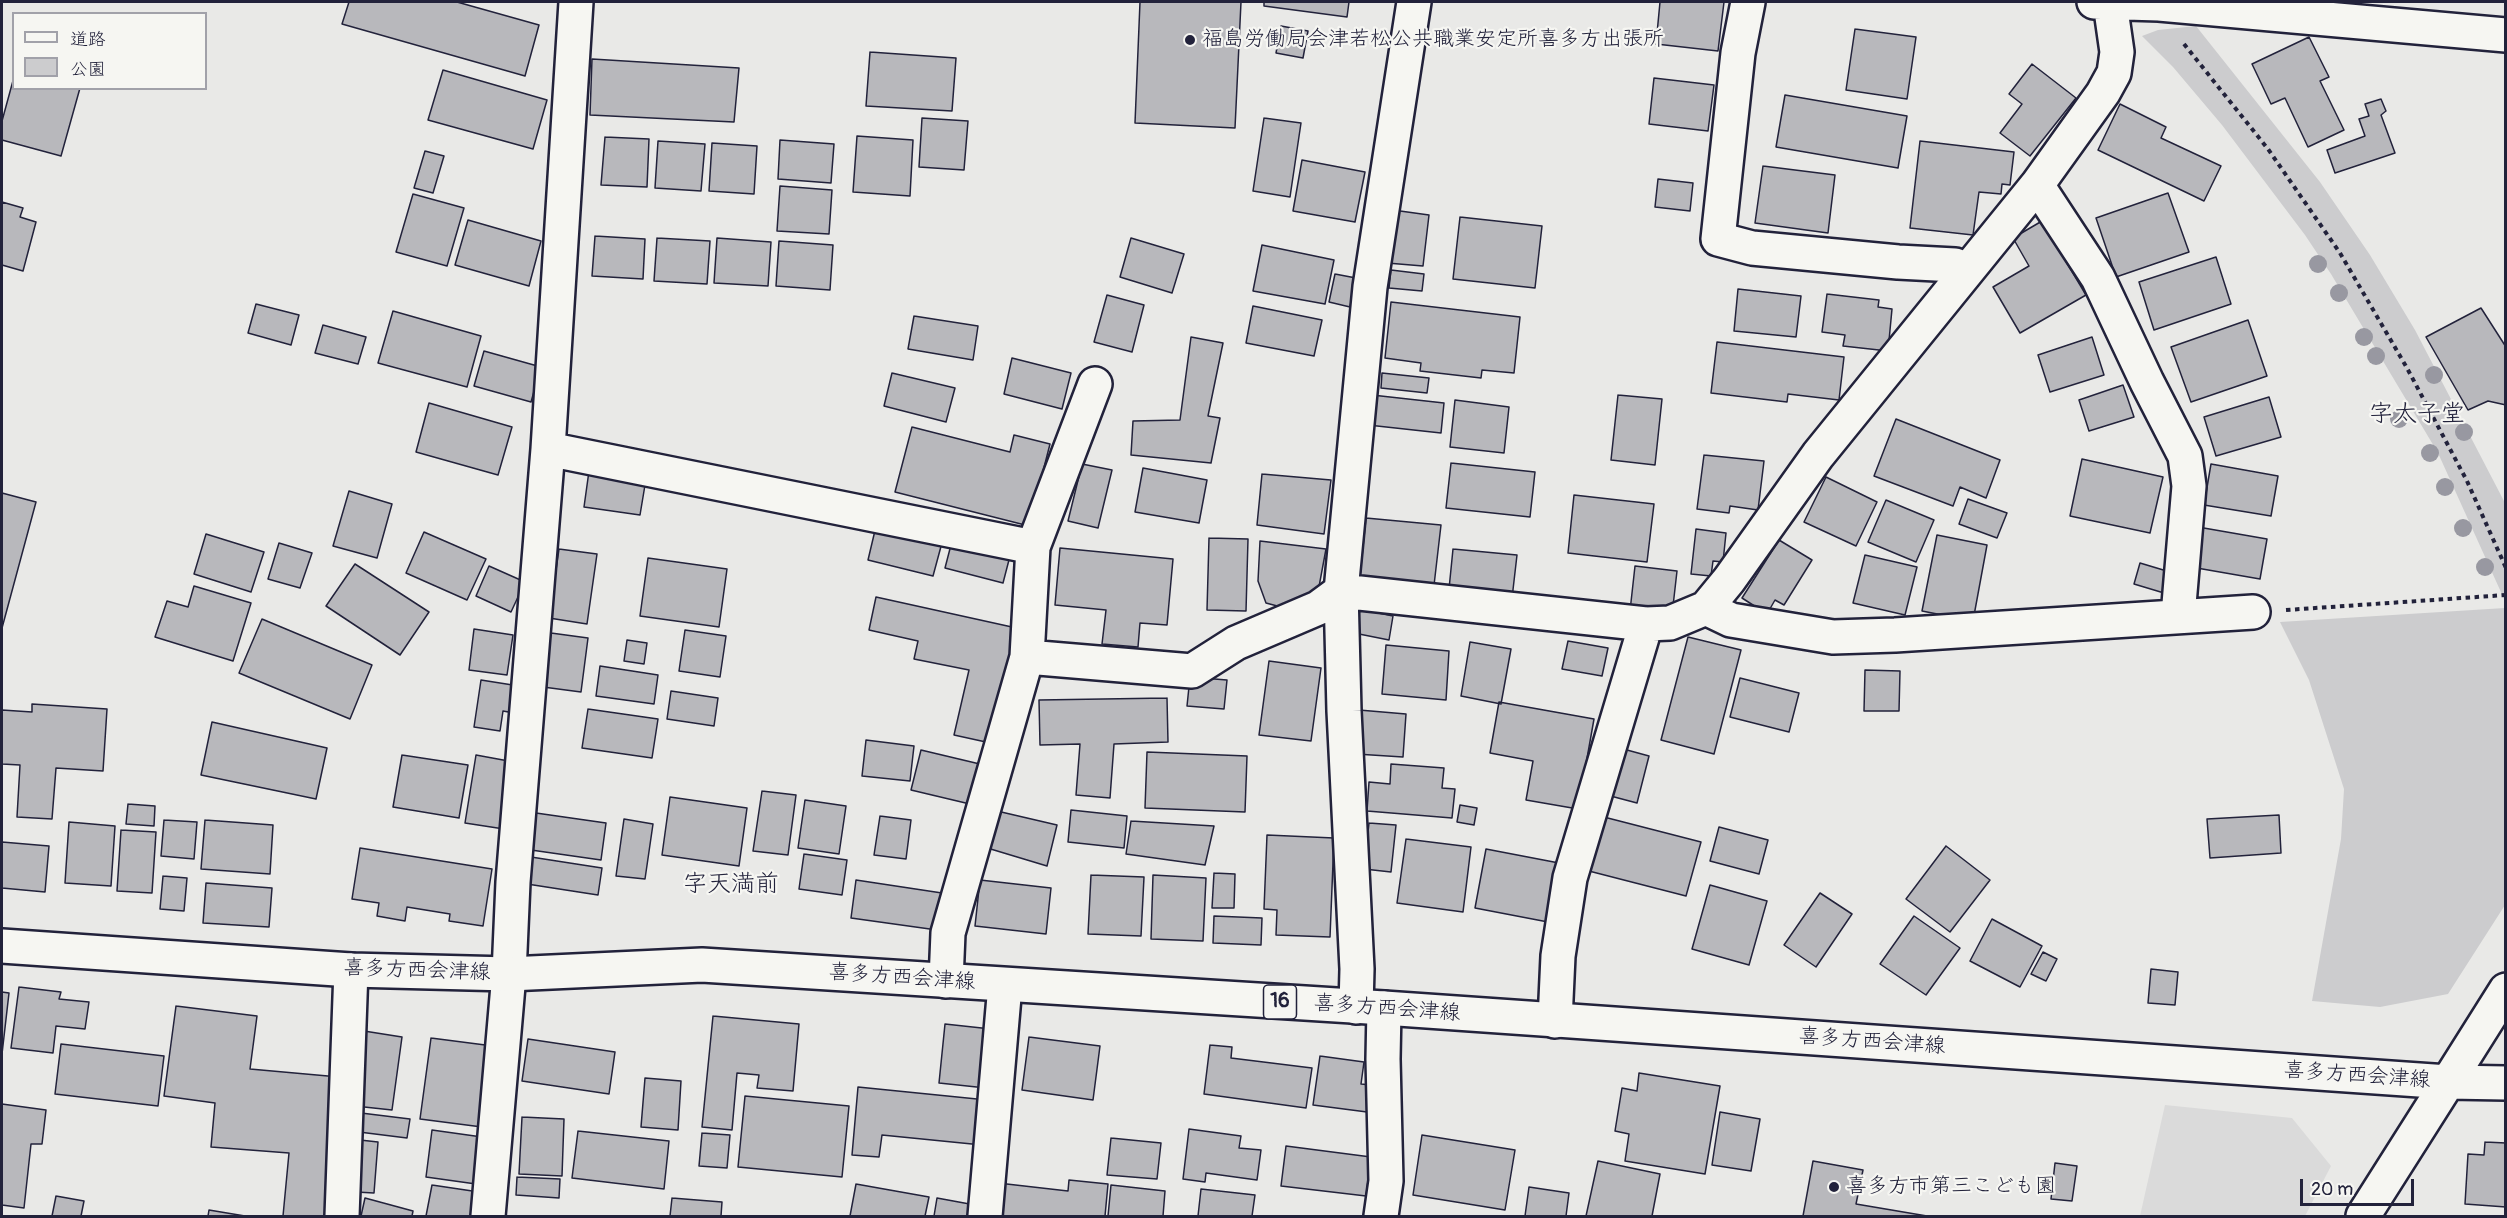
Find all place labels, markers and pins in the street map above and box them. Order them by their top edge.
place label: 福島労働局会津若松公共職業安定所喜多方出張所 [1202,27,1664,53]
marker: 福島労働局会津若松公共職業安定所喜多方出張所 [1183,33,1197,47]
place label: 喜多方市第三こども園 [1846,1174,2056,1200]
marker: 喜多方市第三こども園 [1827,1180,1841,1194]

